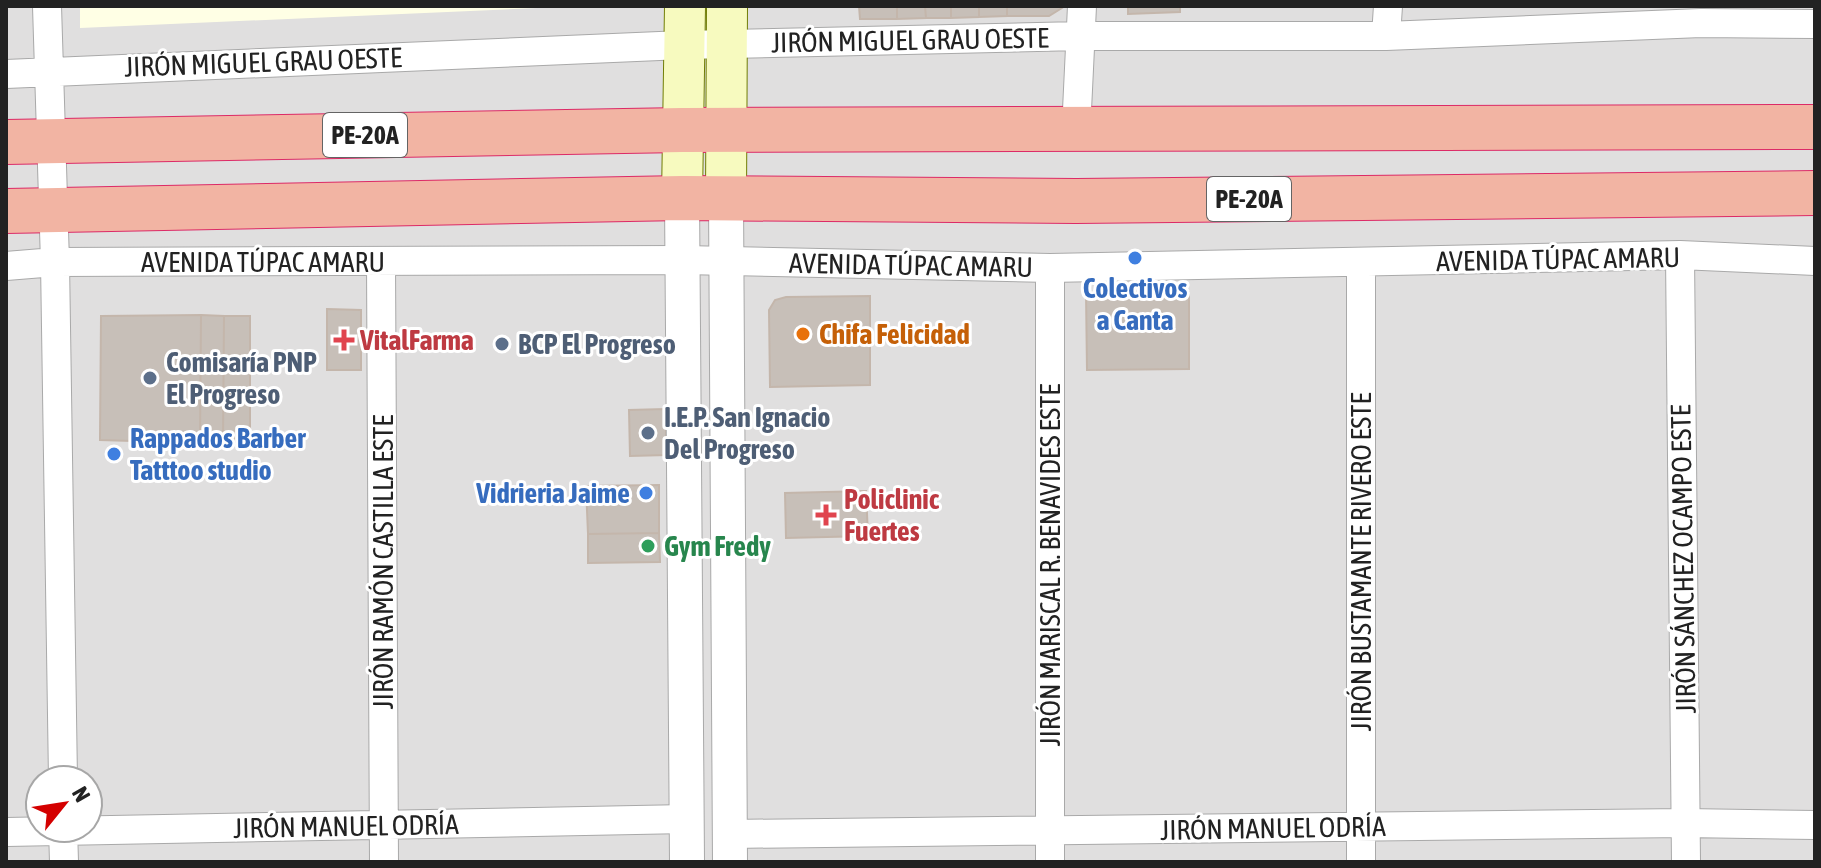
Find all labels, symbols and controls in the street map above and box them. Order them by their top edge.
street label: JIRÓN MIGUEL GRAU OESTE [771,22,1049,58]
street label: JIRÓN MIGUEL GRAU OESTE [124,41,402,83]
road number: PE-20A [323,113,407,157]
road number: PE-20A [1207,177,1291,221]
street label: AVENIDA TÚPAC AMARU [1436,241,1680,277]
street label: AVENIDA TÚPAC AMARU [141,246,385,278]
street label: AVENIDA TÚPAC AMARU [789,247,1033,283]
marker: Colectivos a Canta [1126,249,1144,267]
place label: Colectivos a Canta [1083,272,1187,336]
place label: Chifa Felicidad [819,318,970,350]
place label: VitalFarma [359,324,474,356]
marker: Chifa Felicidad [794,325,812,343]
place label: BCP El Progreso [518,328,676,360]
marker: VitalFarma [335,331,353,349]
marker: BCP El Progreso [493,335,511,353]
place label: Comisaría PNP El Progreso [166,346,317,410]
marker: Comisaría PNP El Progreso [141,369,159,387]
street label: JIRÓN MARISCAL R. BENAVIDES ESTE [1034,384,1066,746]
street label: JIRÓN BUSTAMANTE RIVERO ESTE [1345,393,1377,731]
place label: I.E.P. San Ignacio Del Progreso [664,401,830,465]
street label: JIRÓN SÁNCHEZ OCAMPO ESTE [1664,404,1702,714]
street label: JIRÓN RAMÓN CASTILLA ESTE [367,415,399,709]
place label: Rappados Barber Tatttoo studio [130,422,306,486]
marker: I.E.P. San Ignacio Del Progreso [639,424,657,442]
marker: Rappados Barber Tatttoo studio [105,445,123,463]
place label: Vidrieria Jaime [475,477,630,509]
place label: Policlinic Fuertes [844,483,940,547]
marker: Vidrieria Jaime [637,484,655,502]
marker: Policlinic Fuertes [815,504,837,526]
place label: Gym Fredy [664,530,771,562]
marker: Gym Fredy [639,537,657,555]
north arrow [24,764,104,844]
text: N [67,782,96,806]
street label: JIRÓN MANUEL ODRÍA [233,808,459,844]
street label: JIRÓN MANUEL ODRÍA [1160,810,1386,846]

